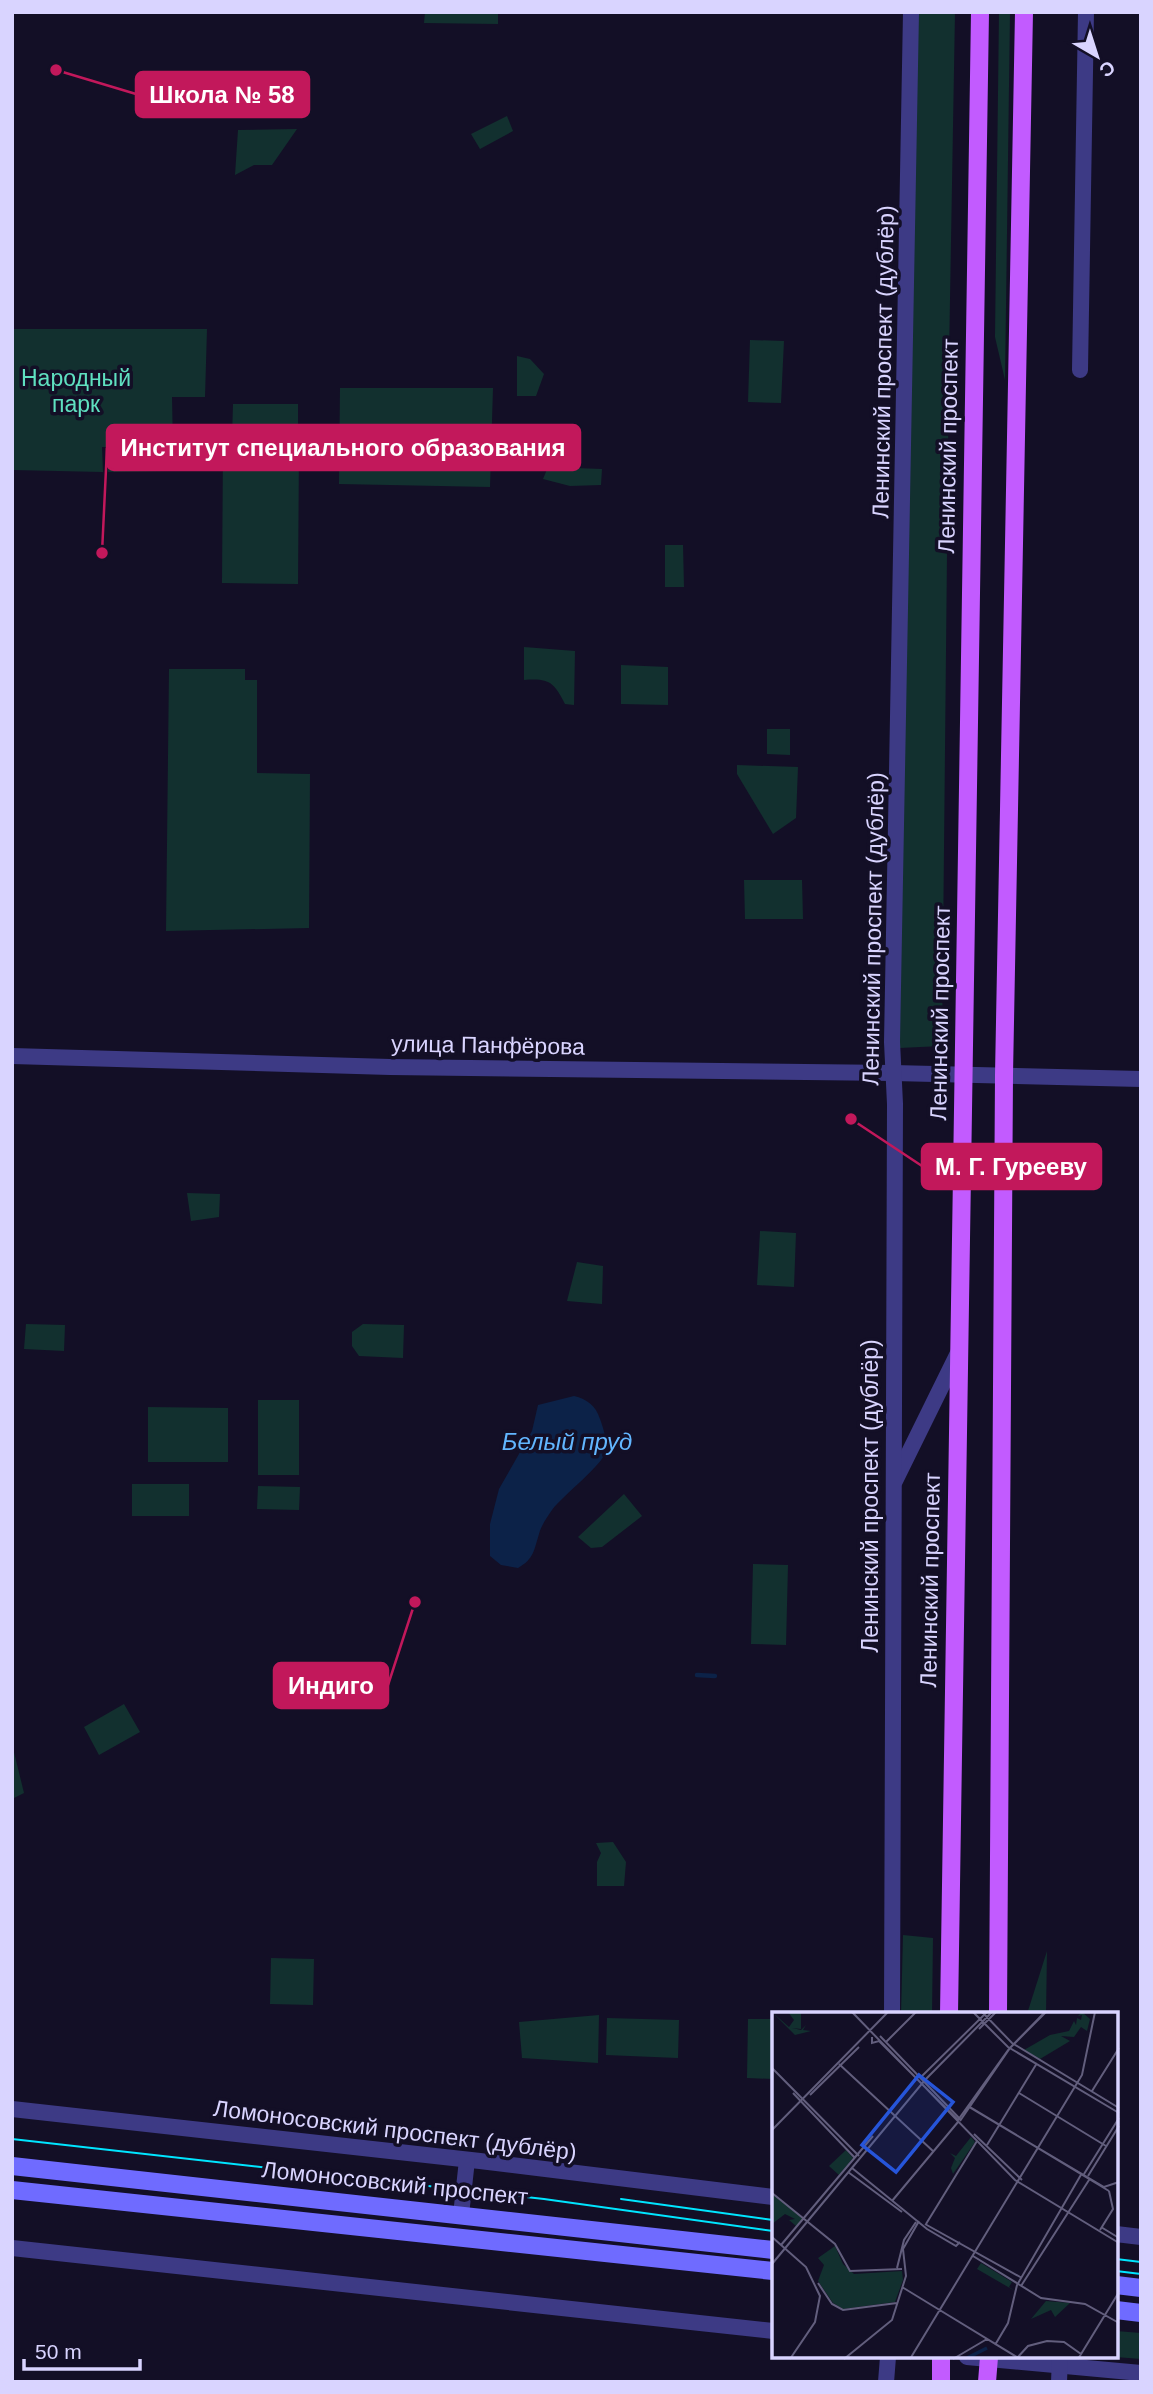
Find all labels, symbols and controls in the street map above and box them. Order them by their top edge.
north arrow [1062,21,1132,91]
text: С [1095,56,1119,81]
callout: Школа № 58 [136,72,309,117]
text: Школа № 58 [149,81,295,108]
street label: Ленинский проспект (дублёр) [867,205,899,519]
street label: Ленинский проспект [933,338,963,554]
park label: Народный парк [21,365,131,417]
callout: Институт специального образования [107,425,580,470]
text: Институт специального образования [120,434,566,461]
street label: Ленинский проспект (дублёр) [857,772,889,1086]
street label: Ленинский проспект [925,905,955,1121]
street label: улица Панфёрова [391,1030,585,1060]
callout: М. Г. Гурееву [922,1144,1101,1189]
text: М. Г. Гурееву [935,1153,1088,1180]
street label: Ленинский проспект (дублёр) [857,1339,883,1653]
water label: Белый пруд [502,1428,632,1455]
street label: Ленинский проспект [915,1472,945,1688]
callout: Индиго [274,1663,388,1708]
text: Индиго [288,1672,374,1699]
inset map [772,2012,1118,2359]
street label: Ломоносовский проспект (дублёр) [212,2095,578,2165]
street label: Ломоносовский проспект [260,2156,530,2210]
scale bar [24,2328,140,2372]
text: 50 m [35,2340,82,2363]

